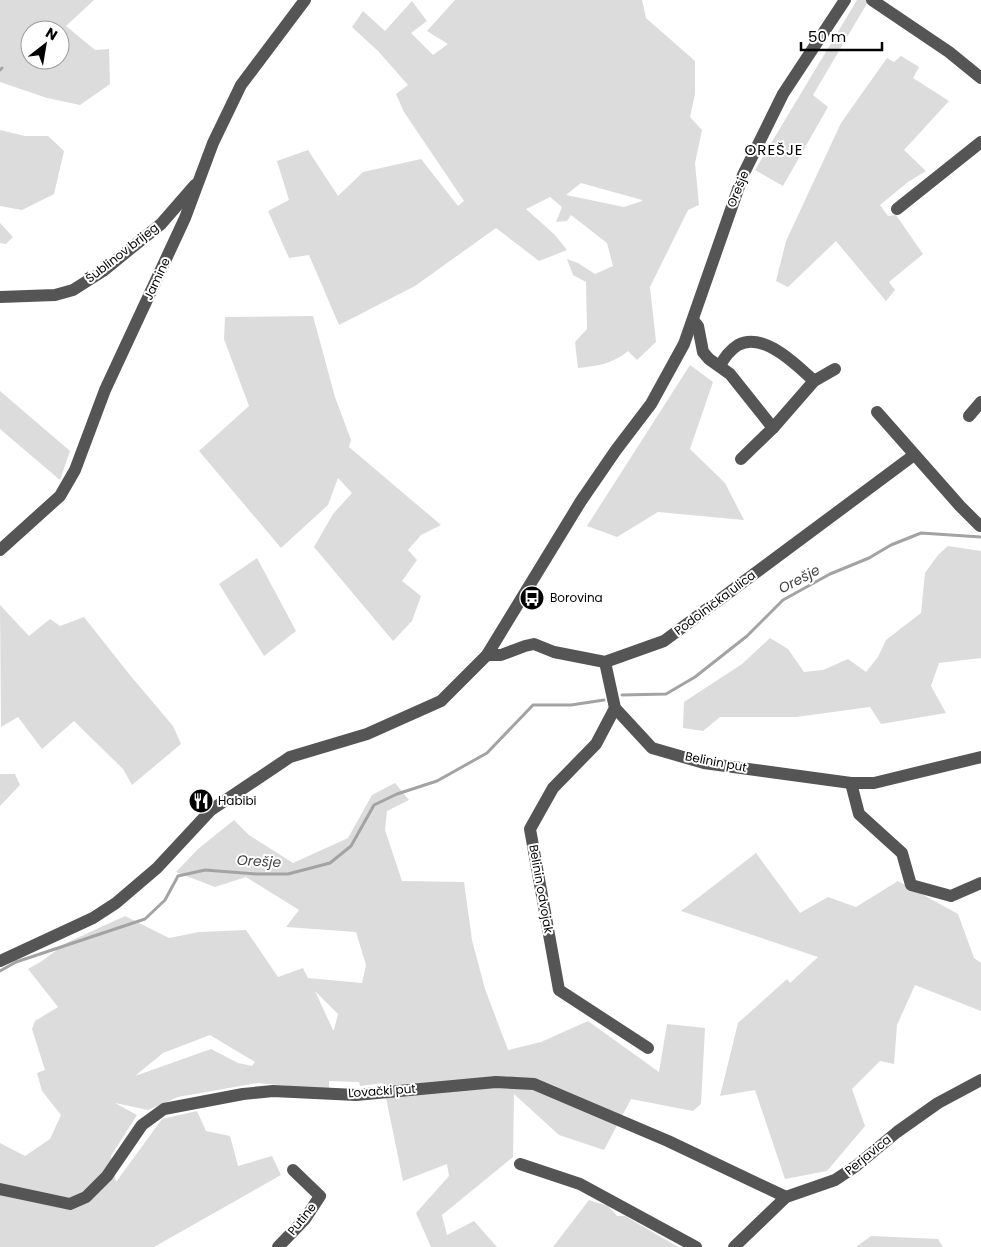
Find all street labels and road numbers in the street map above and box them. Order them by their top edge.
street label: Orešje [723,168,753,210]
street label: Šublinov brijeg [82,219,162,286]
street label: Jamine [139,255,174,303]
street label: Podolnička ulica [671,566,759,639]
street label: Belinin put [684,747,748,776]
street label: Belinin odvojak [525,843,558,935]
street label: Lovački put [348,1080,416,1101]
street label: Perjavica [841,1131,894,1179]
street label: Putine [283,1199,320,1238]

